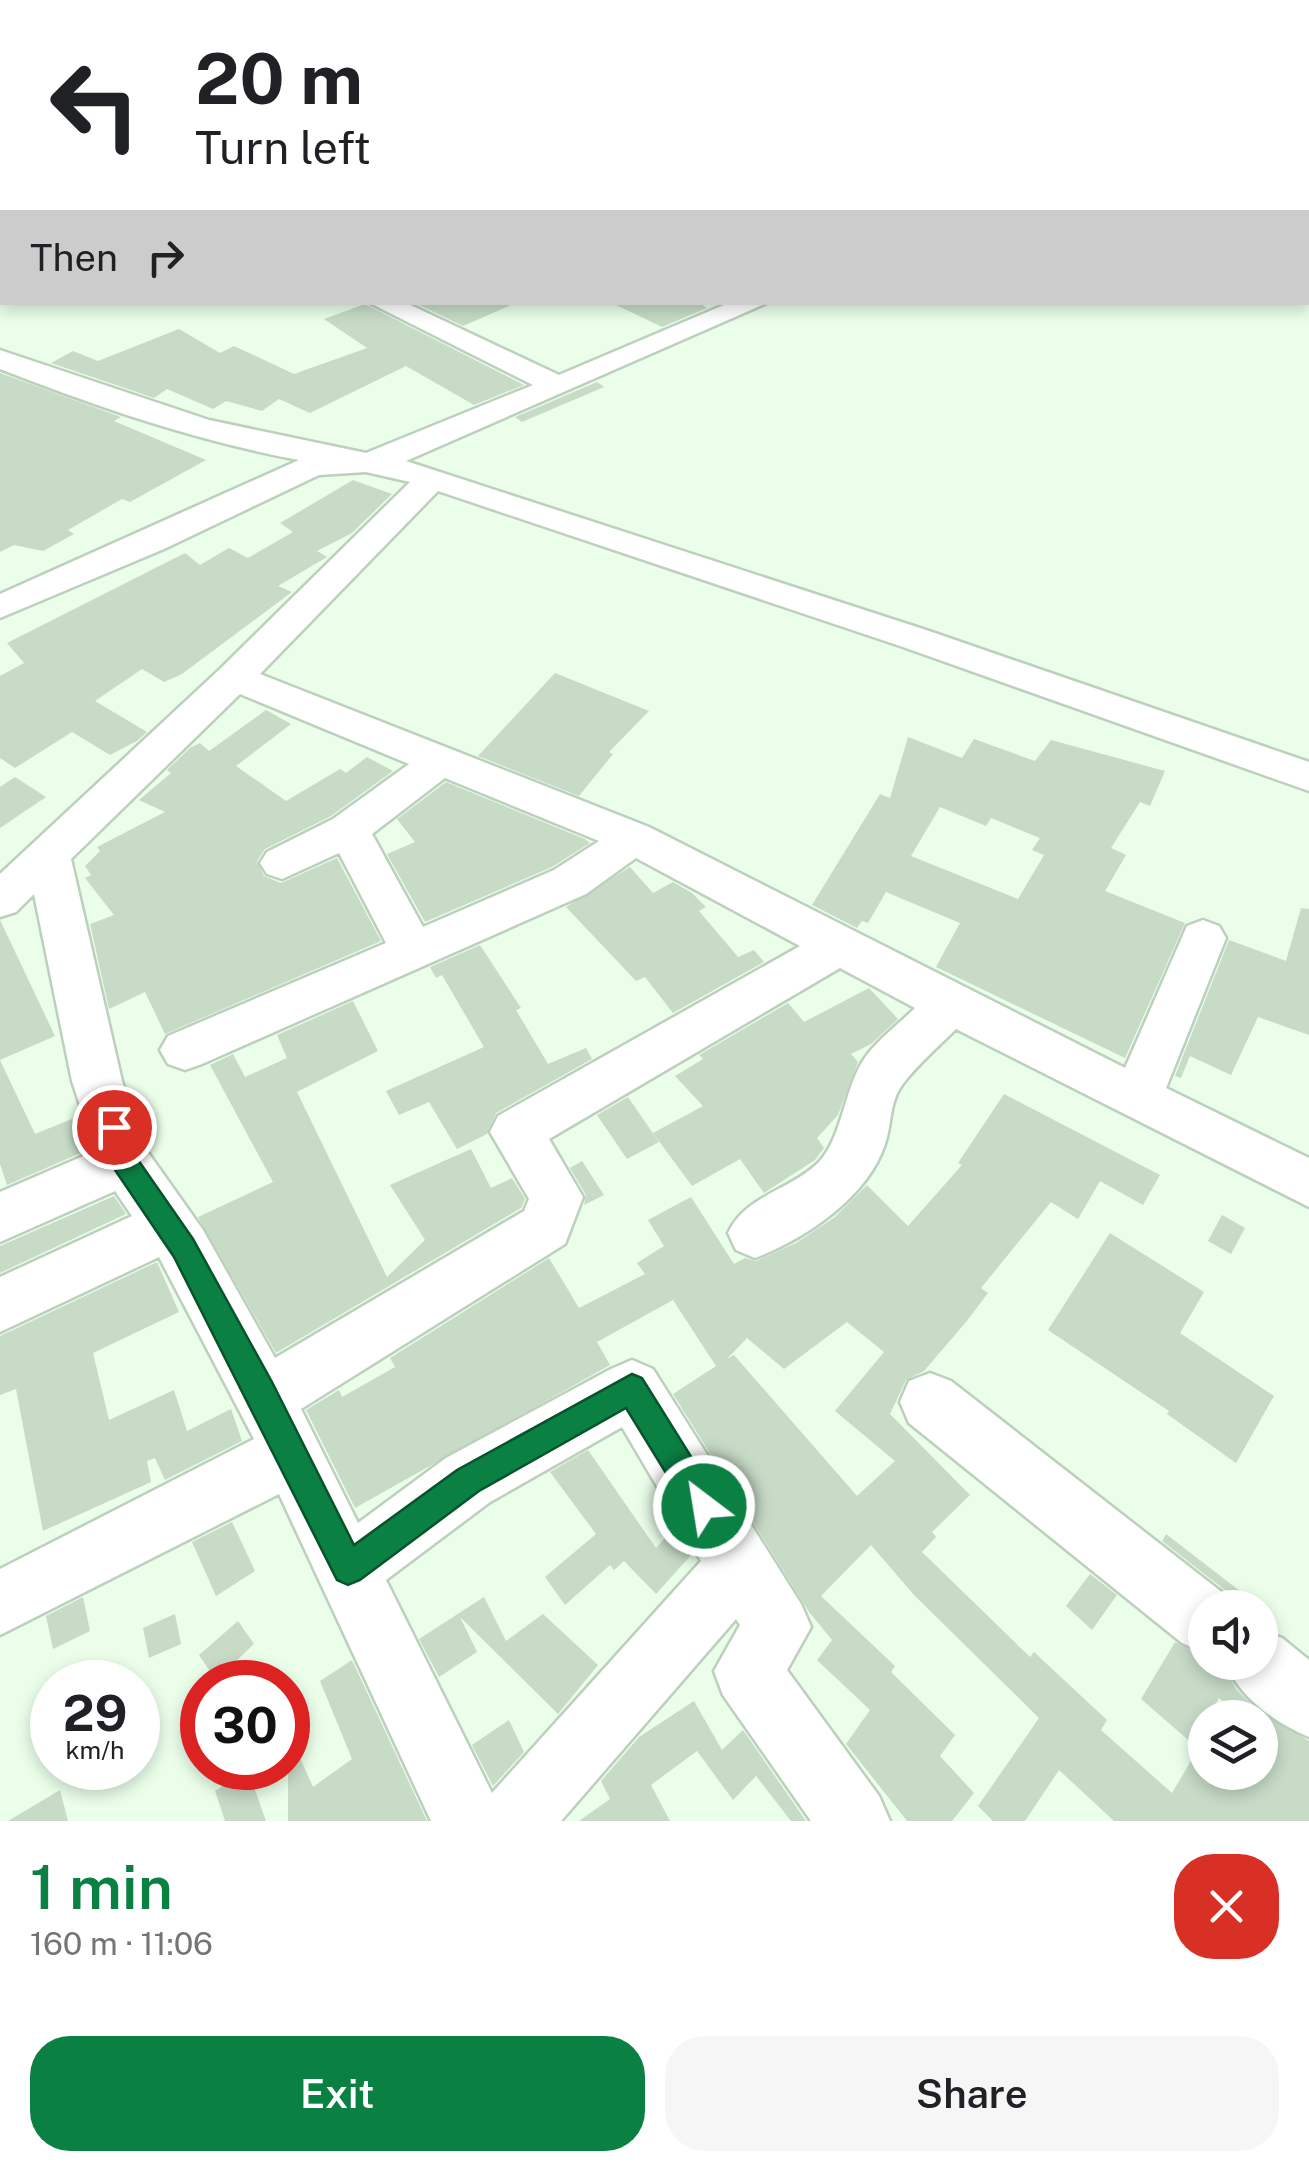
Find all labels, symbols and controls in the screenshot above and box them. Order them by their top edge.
text: 20 m [195,37,363,120]
icon: left [30,40,160,170]
text: Turn left [195,121,371,174]
icon: right [138,230,193,285]
text: Then [30,235,118,280]
pin [72,1085,157,1170]
icon: arrive [87,1100,142,1155]
position arrow [652,1454,756,1558]
map controls [1188,1590,1278,1790]
button: sound [1188,1590,1278,1680]
speed limit sign: 30 [180,1660,310,1790]
text: 29 [63,1683,127,1742]
button: layers [1188,1700,1278,1790]
text: km/h [66,1735,124,1765]
text: 1 min [30,1852,173,1923]
button: close [1174,1854,1279,1959]
text: 160 m · 11:06 [30,1925,213,1962]
button: Exit [30,2036,645,2151]
button: Share [665,2036,1279,2151]

